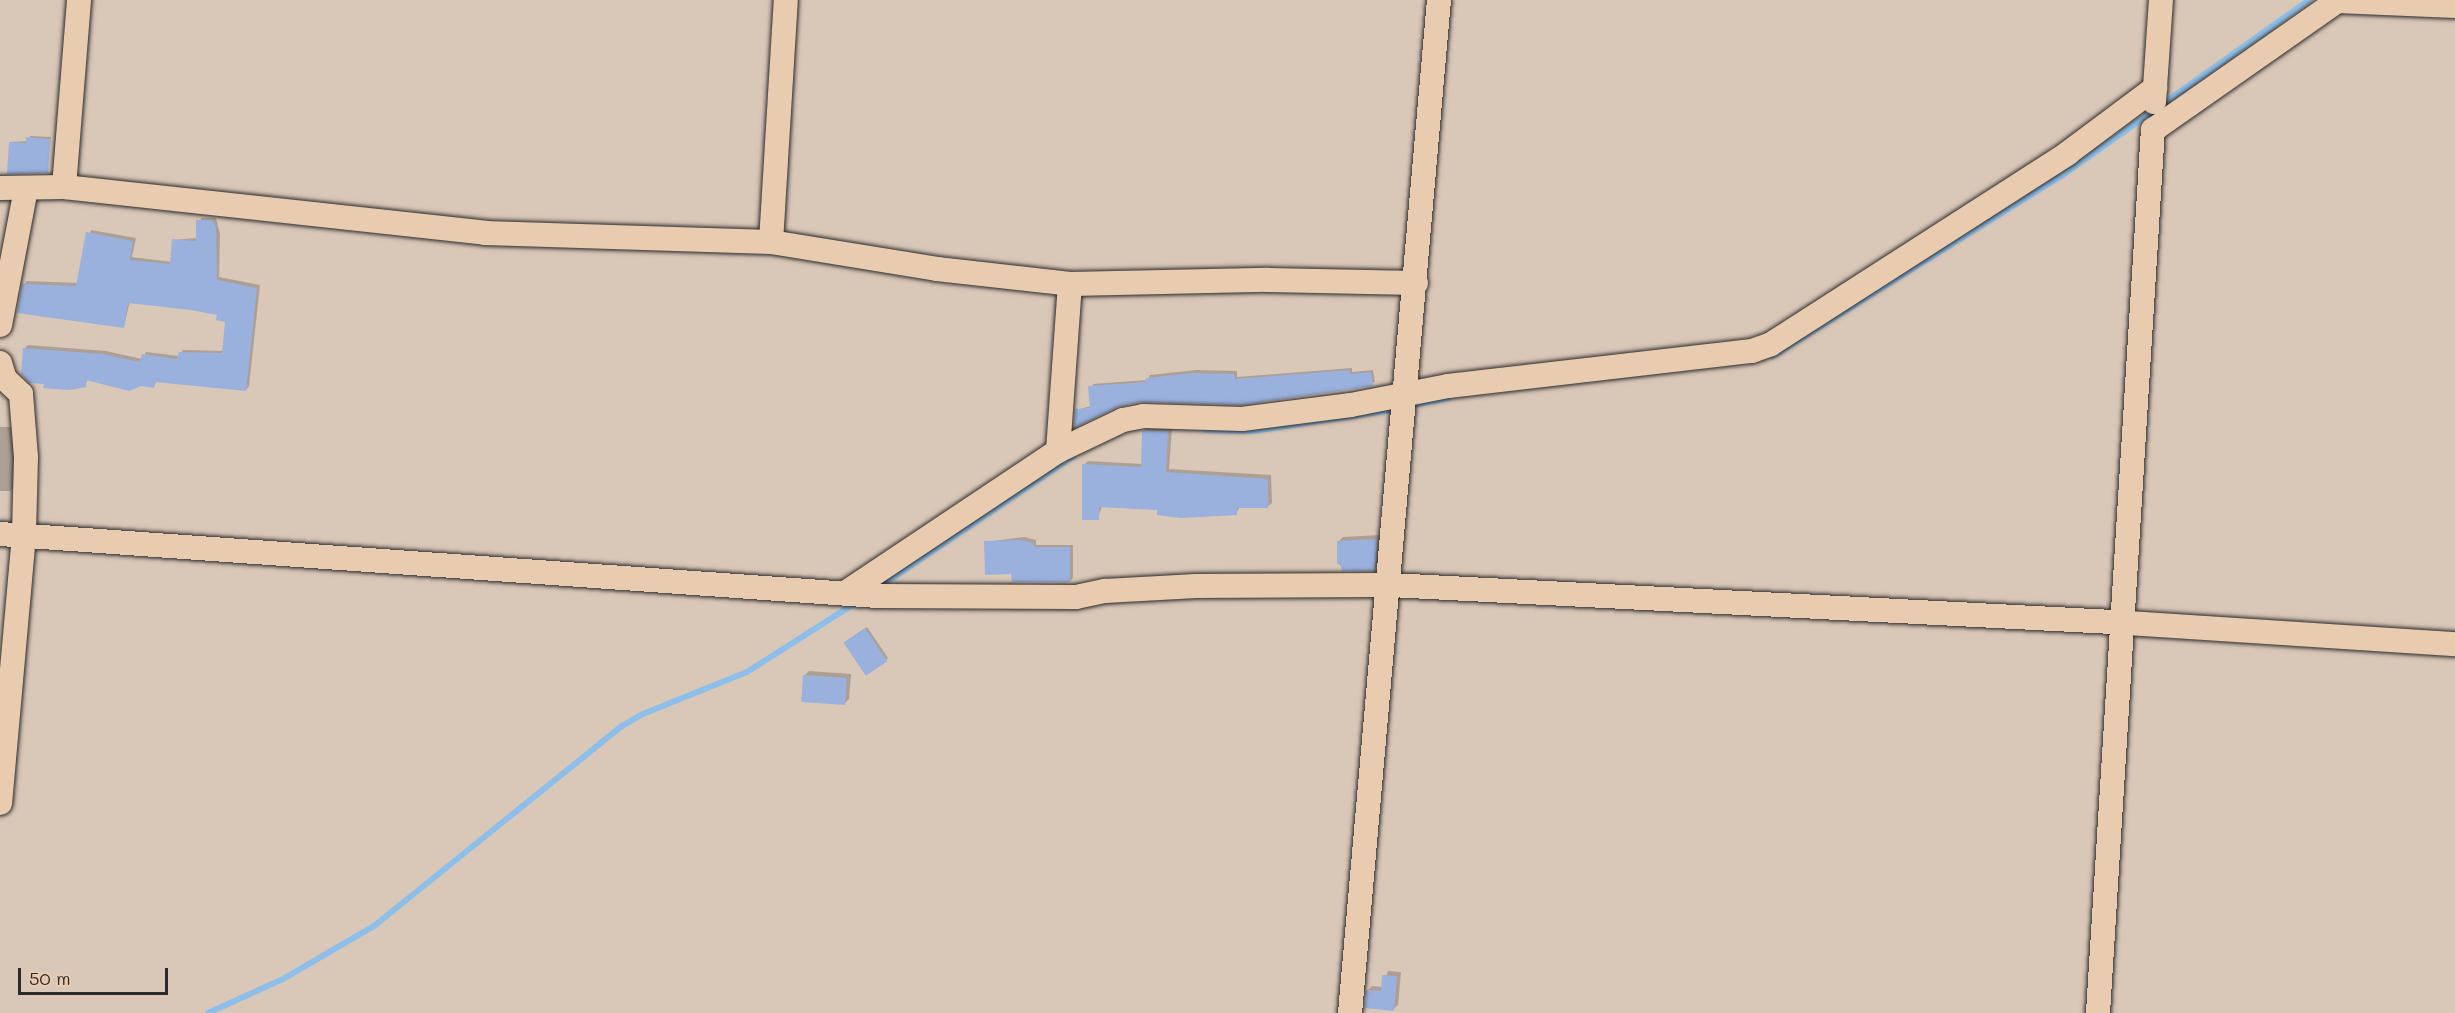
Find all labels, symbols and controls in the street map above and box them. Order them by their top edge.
scale bar [21,956,171,994]
text: 50 m [29,966,71,990]

